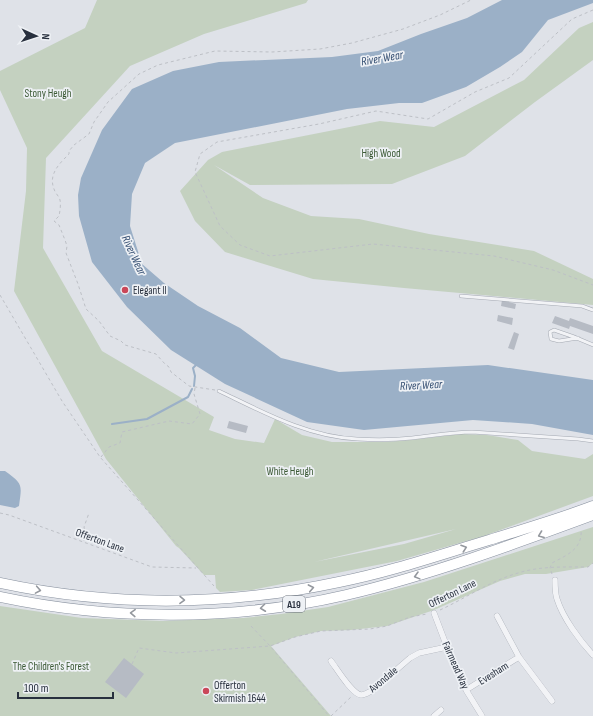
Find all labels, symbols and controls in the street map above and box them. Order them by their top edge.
north arrow [16,16,56,56]
text: N [39,33,52,40]
water label: River Wear [360,47,405,70]
park label: Stony Heugh [25,87,72,100]
park label: High Wood [361,147,401,160]
water label: River Wear [118,233,150,278]
place label: Elegant II [133,284,167,297]
marker: Elegant II [120,285,130,295]
water label: River Wear [399,377,443,394]
park label: White Heugh [266,465,314,478]
street label: Offerton Lane [74,526,126,555]
one-way arrow [537,530,544,538]
one-way arrow [460,545,467,553]
one-way arrow [414,571,421,579]
street label: Offerton Lane [426,576,478,610]
one-way arrow [308,584,314,593]
one-way arrow [35,585,41,594]
one-way arrow [179,596,185,604]
road number: A19 [283,596,305,612]
one-way arrow [260,604,266,613]
one-way arrow [130,609,136,618]
street label: Fairmead Way [439,639,472,692]
street label: Evesham [476,659,511,688]
park label: The Children's Forest [13,660,90,673]
street label: Avondale [366,664,400,696]
scale bar [18,674,113,700]
place label: Offerton Skirmish 1644 [214,679,266,705]
text: 100 m [24,681,49,696]
marker: Offerton Skirmish 1644 [201,686,211,696]

